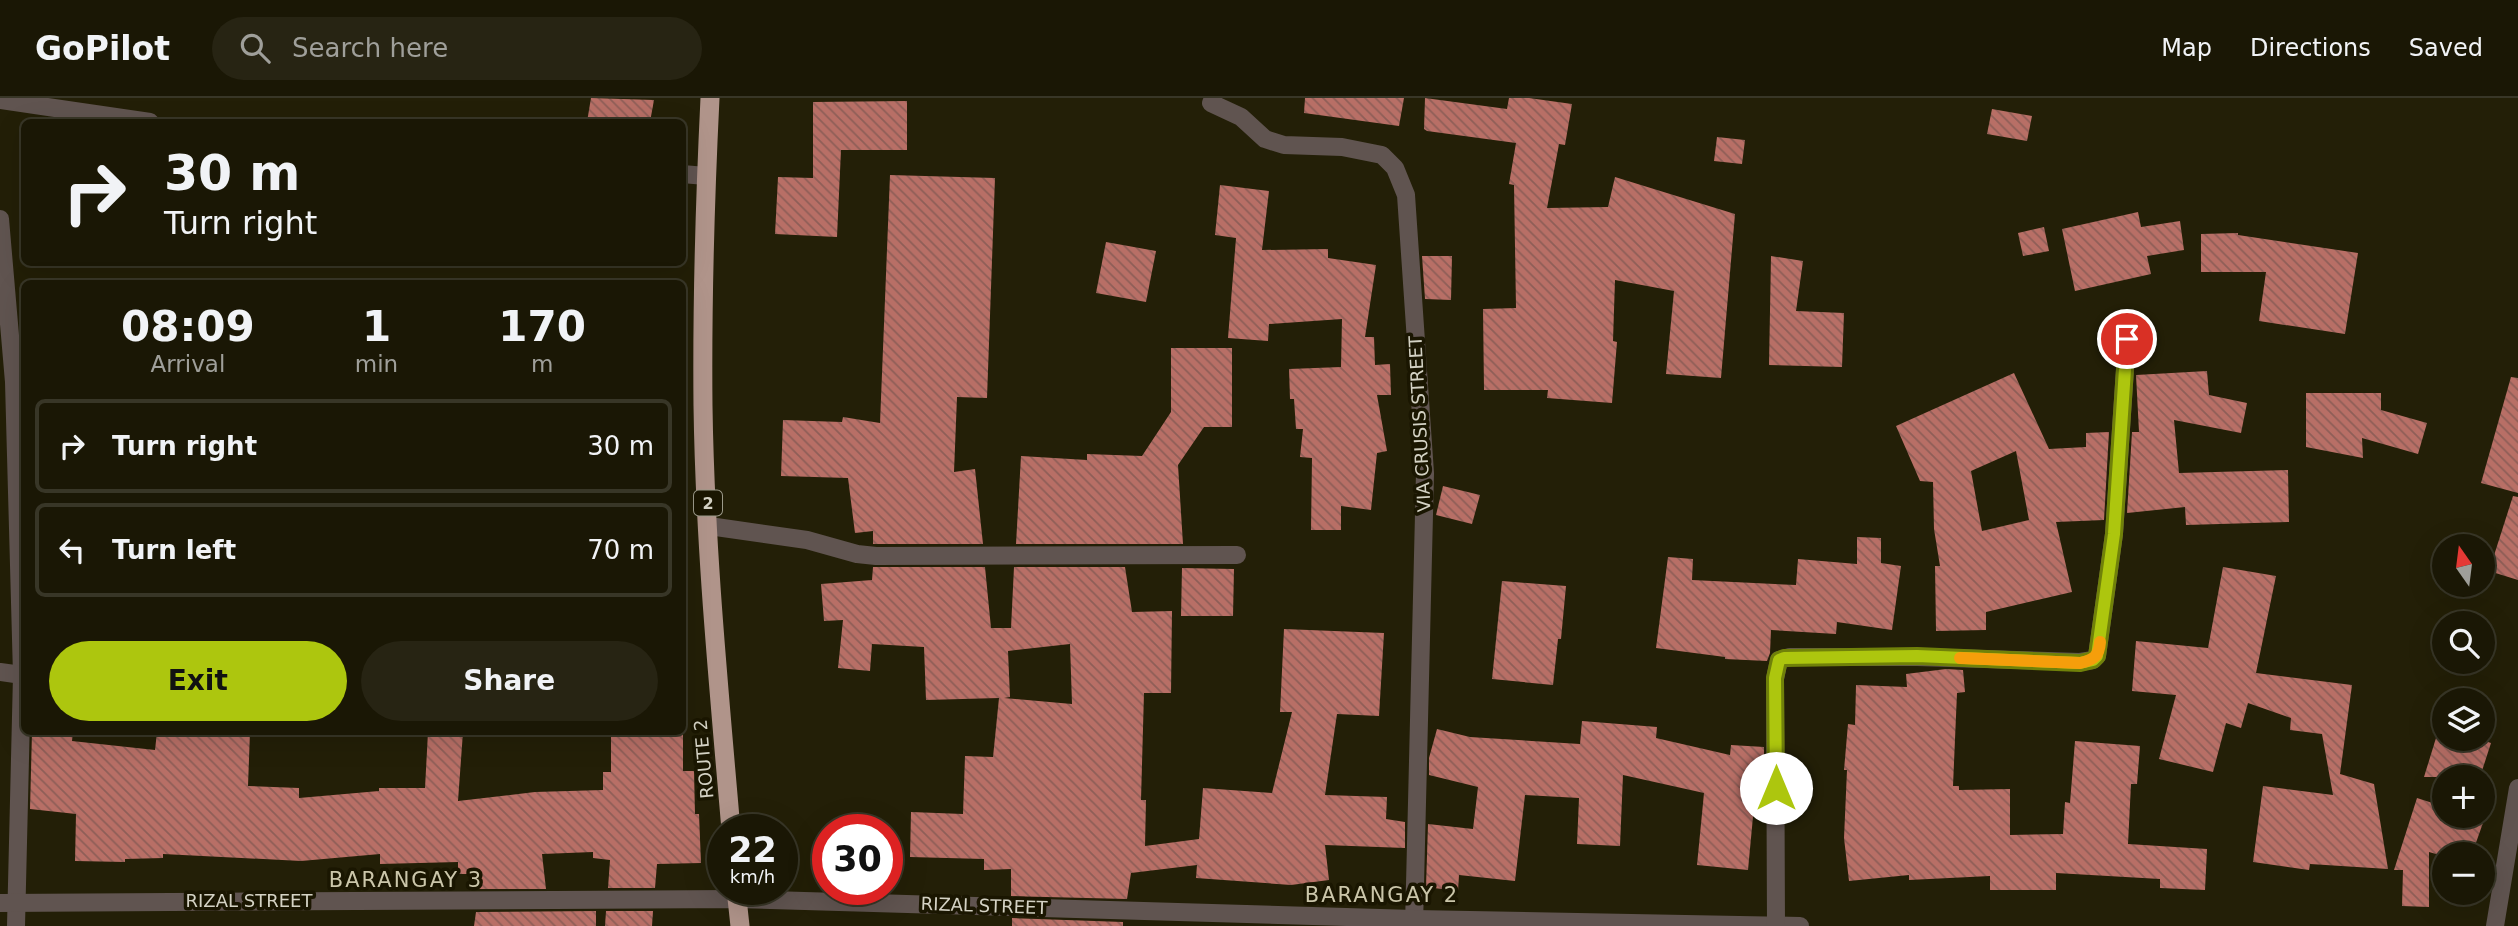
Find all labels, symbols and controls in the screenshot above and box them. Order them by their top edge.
search box [212,17,702,80]
text: GoPilot [35,29,170,68]
icon: search [236,29,274,67]
text: Search here [292,33,448,63]
text: Map [2161,34,2212,62]
text: Directions [2250,34,2371,62]
text: Saved [2409,34,2483,62]
text: 30 m [164,145,300,202]
icon: right [49,147,140,238]
text: Turn right [164,204,317,242]
text: 08:09 [121,302,255,351]
text: 1 [362,302,391,351]
text: 170 [498,302,586,351]
pin [2097,309,2157,369]
icon: arrive [2108,320,2146,358]
street label: VIA CRUSIS STREET [1404,334,1435,513]
text: Arrival [151,351,225,377]
text: min [355,351,398,377]
text: m [531,351,553,377]
icon: right [53,427,91,465]
text: Turn right [112,431,257,461]
text: 30 m [587,431,654,461]
road number: 2 [694,490,722,516]
icon: left [53,531,91,569]
north arrow [2432,534,2496,597]
map controls [2432,534,2495,905]
text: Turn left [112,535,236,565]
text: 70 m [587,535,654,565]
button: search [2432,611,2495,674]
button: Exit [49,641,347,721]
button: Share [361,641,658,721]
button: layers [2432,688,2495,751]
street label: ROUTE 2 [690,719,717,800]
position arrow [1739,751,1813,825]
button: + [2432,765,2495,828]
speed limit sign: 30 [812,814,903,905]
text: 22 [728,830,777,870]
button: − [2432,842,2495,905]
text: km/h [730,866,775,887]
district label: BARANGAY 3 [329,868,483,892]
district label: BARANGAY 2 [1305,883,1459,907]
street label: RIZAL STREET [186,890,313,911]
street label: RIZAL STREET [920,893,1049,918]

